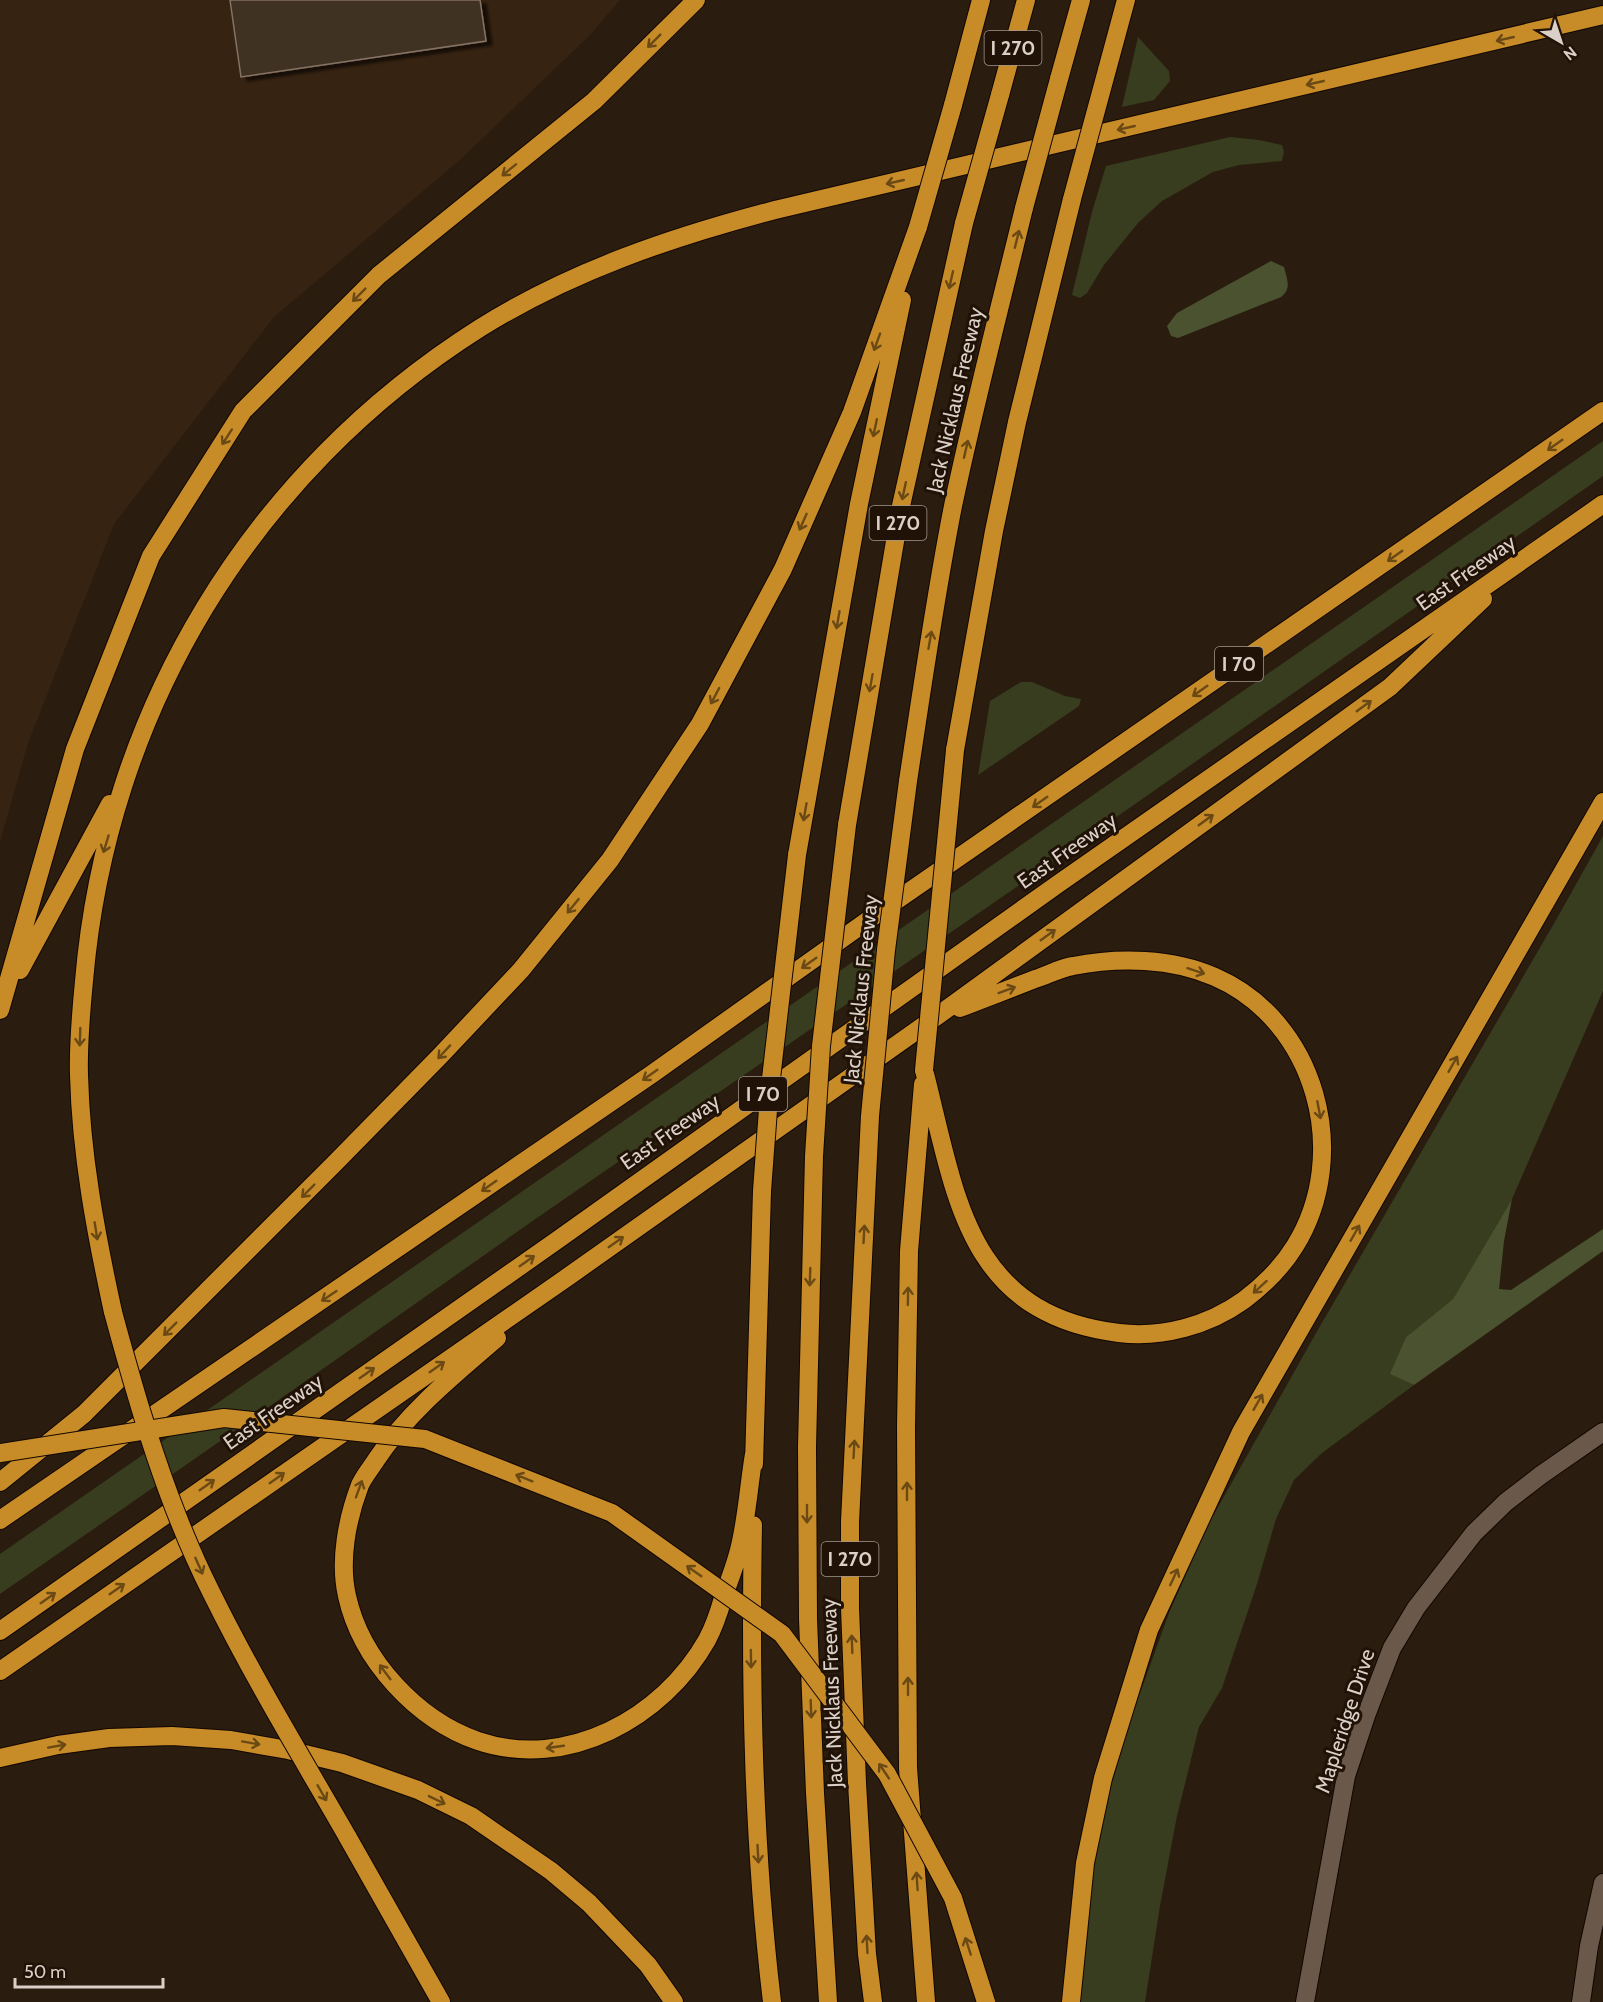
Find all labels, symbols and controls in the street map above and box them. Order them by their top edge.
north arrow [1531,12,1591,72]
road number: I 270 [984,31,1042,65]
one-way arrow [1496,33,1515,45]
one-way arrow [647,34,662,49]
text: N [1560,42,1580,64]
one-way arrow [1306,78,1325,90]
one-way arrow [1116,122,1135,134]
one-way arrow [501,164,517,177]
one-way arrow [886,177,905,188]
one-way arrow [1011,229,1023,248]
one-way arrow [944,270,956,289]
one-way arrow [352,288,366,303]
street label: Jack Nicklaus Freeway [921,304,988,496]
one-way arrow [870,332,881,351]
one-way arrow [869,418,880,438]
one-way arrow [220,428,232,445]
one-way arrow [961,439,973,458]
one-way arrow [1547,439,1564,451]
one-way arrow [898,481,909,500]
road number: I 270 [870,506,926,540]
one-way arrow [797,513,809,531]
street label: East Freeway [1411,529,1521,616]
one-way arrow [1387,550,1404,562]
one-way arrow [832,610,843,629]
one-way arrow [924,631,935,650]
road number: I 70 [1215,647,1263,681]
one-way arrow [866,673,877,692]
one-way arrow [1193,685,1209,697]
one-way arrow [709,687,721,704]
one-way arrow [1356,700,1372,712]
one-way arrow [1032,796,1048,808]
one-way arrow [799,802,810,821]
street label: East Freeway [1012,807,1122,894]
one-way arrow [1198,814,1214,827]
one-way arrow [100,834,111,853]
street label: Jack Nicklaus Freeway [838,893,883,1086]
one-way arrow [567,897,580,913]
one-way arrow [1040,929,1056,941]
one-way arrow [801,956,817,969]
one-way arrow [1186,966,1205,977]
one-way arrow [997,984,1016,995]
one-way arrow [75,1027,86,1047]
one-way arrow [437,1044,452,1059]
one-way arrow [1447,1055,1459,1072]
one-way arrow [642,1069,659,1081]
road number: I 70 [739,1077,787,1111]
street label: East Freeway [615,1088,725,1175]
one-way arrow [1314,1100,1325,1120]
one-way arrow [482,1180,498,1192]
one-way arrow [300,1183,315,1198]
one-way arrow [91,1221,102,1240]
one-way arrow [859,1224,870,1244]
one-way arrow [1350,1225,1362,1242]
one-way arrow [608,1236,624,1248]
one-way arrow [518,1255,534,1267]
one-way arrow [804,1266,816,1286]
one-way arrow [1253,1280,1268,1294]
one-way arrow [902,1287,914,1307]
one-way arrow [321,1290,337,1302]
one-way arrow [163,1322,178,1336]
one-way arrow [429,1361,445,1373]
one-way arrow [358,1367,375,1379]
street label: East Freeway [218,1368,328,1455]
one-way arrow [1253,1394,1265,1411]
one-way arrow [848,1440,859,1460]
one-way arrow [269,1472,285,1484]
one-way arrow [515,1472,534,1483]
one-way arrow [199,1479,215,1492]
one-way arrow [355,1480,366,1499]
one-way arrow [901,1482,913,1502]
one-way arrow [801,1503,813,1523]
road number: I 270 [822,1542,878,1576]
one-way arrow [194,1556,205,1574]
one-way arrow [686,1565,702,1578]
one-way arrow [1168,1569,1180,1587]
one-way arrow [108,1583,125,1595]
one-way arrow [39,1592,55,1604]
street label: Jack Nicklaus Freeway [816,1597,847,1789]
one-way arrow [846,1635,857,1655]
street label: Mapleridge Drive [1309,1645,1380,1796]
one-way arrow [745,1649,757,1669]
one-way arrow [379,1665,391,1681]
one-way arrow [902,1677,914,1697]
one-way arrow [806,1698,817,1718]
one-way arrow [241,1738,261,1749]
one-way arrow [47,1740,67,1751]
one-way arrow [546,1742,566,1753]
one-way arrow [878,1763,890,1780]
one-way arrow [316,1784,328,1801]
one-way arrow [428,1794,446,1806]
one-way arrow [752,1844,763,1864]
one-way arrow [911,1871,922,1891]
one-way arrow [861,1934,872,1954]
one-way arrow [962,1937,973,1956]
scale bar [15,1951,164,1989]
text: 50 m [24,1961,66,1983]

